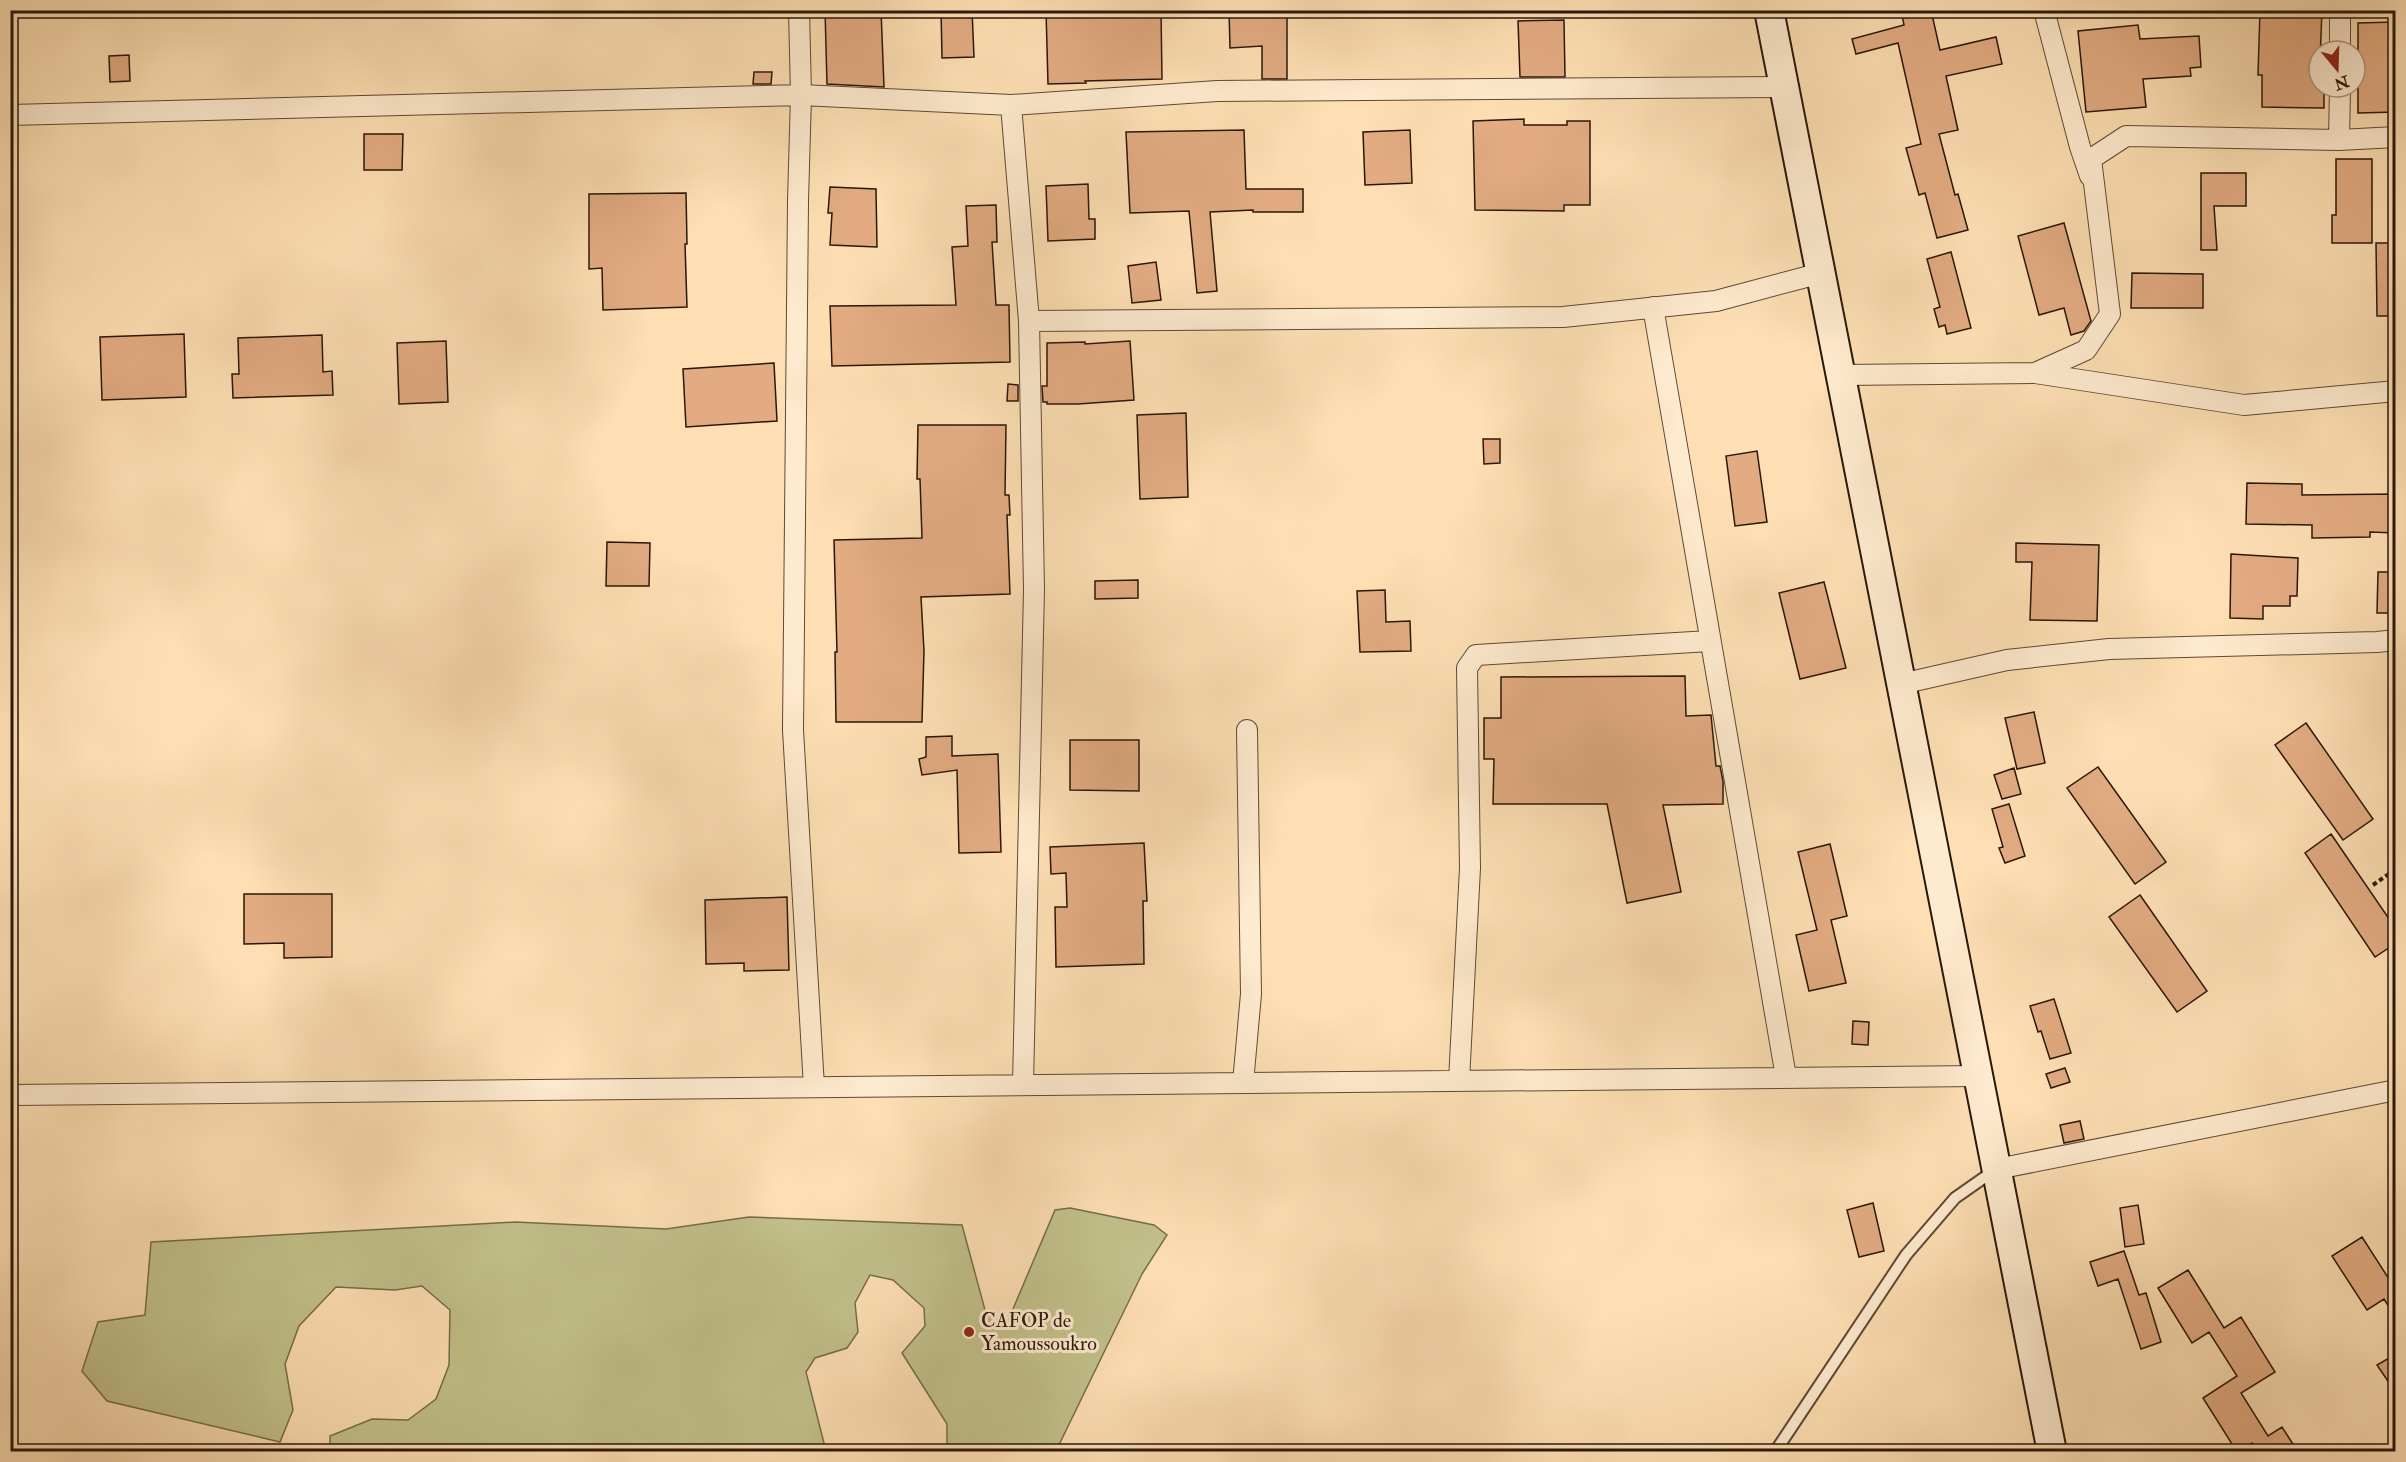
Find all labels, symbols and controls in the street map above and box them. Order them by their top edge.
north arrow [2307,39,2367,99]
text: N [2331,70,2353,94]
place label: CAFOP de Yamoussoukro [981,1308,1097,1356]
marker: CAFOP de Yamoussoukro [962,1325,976,1339]

